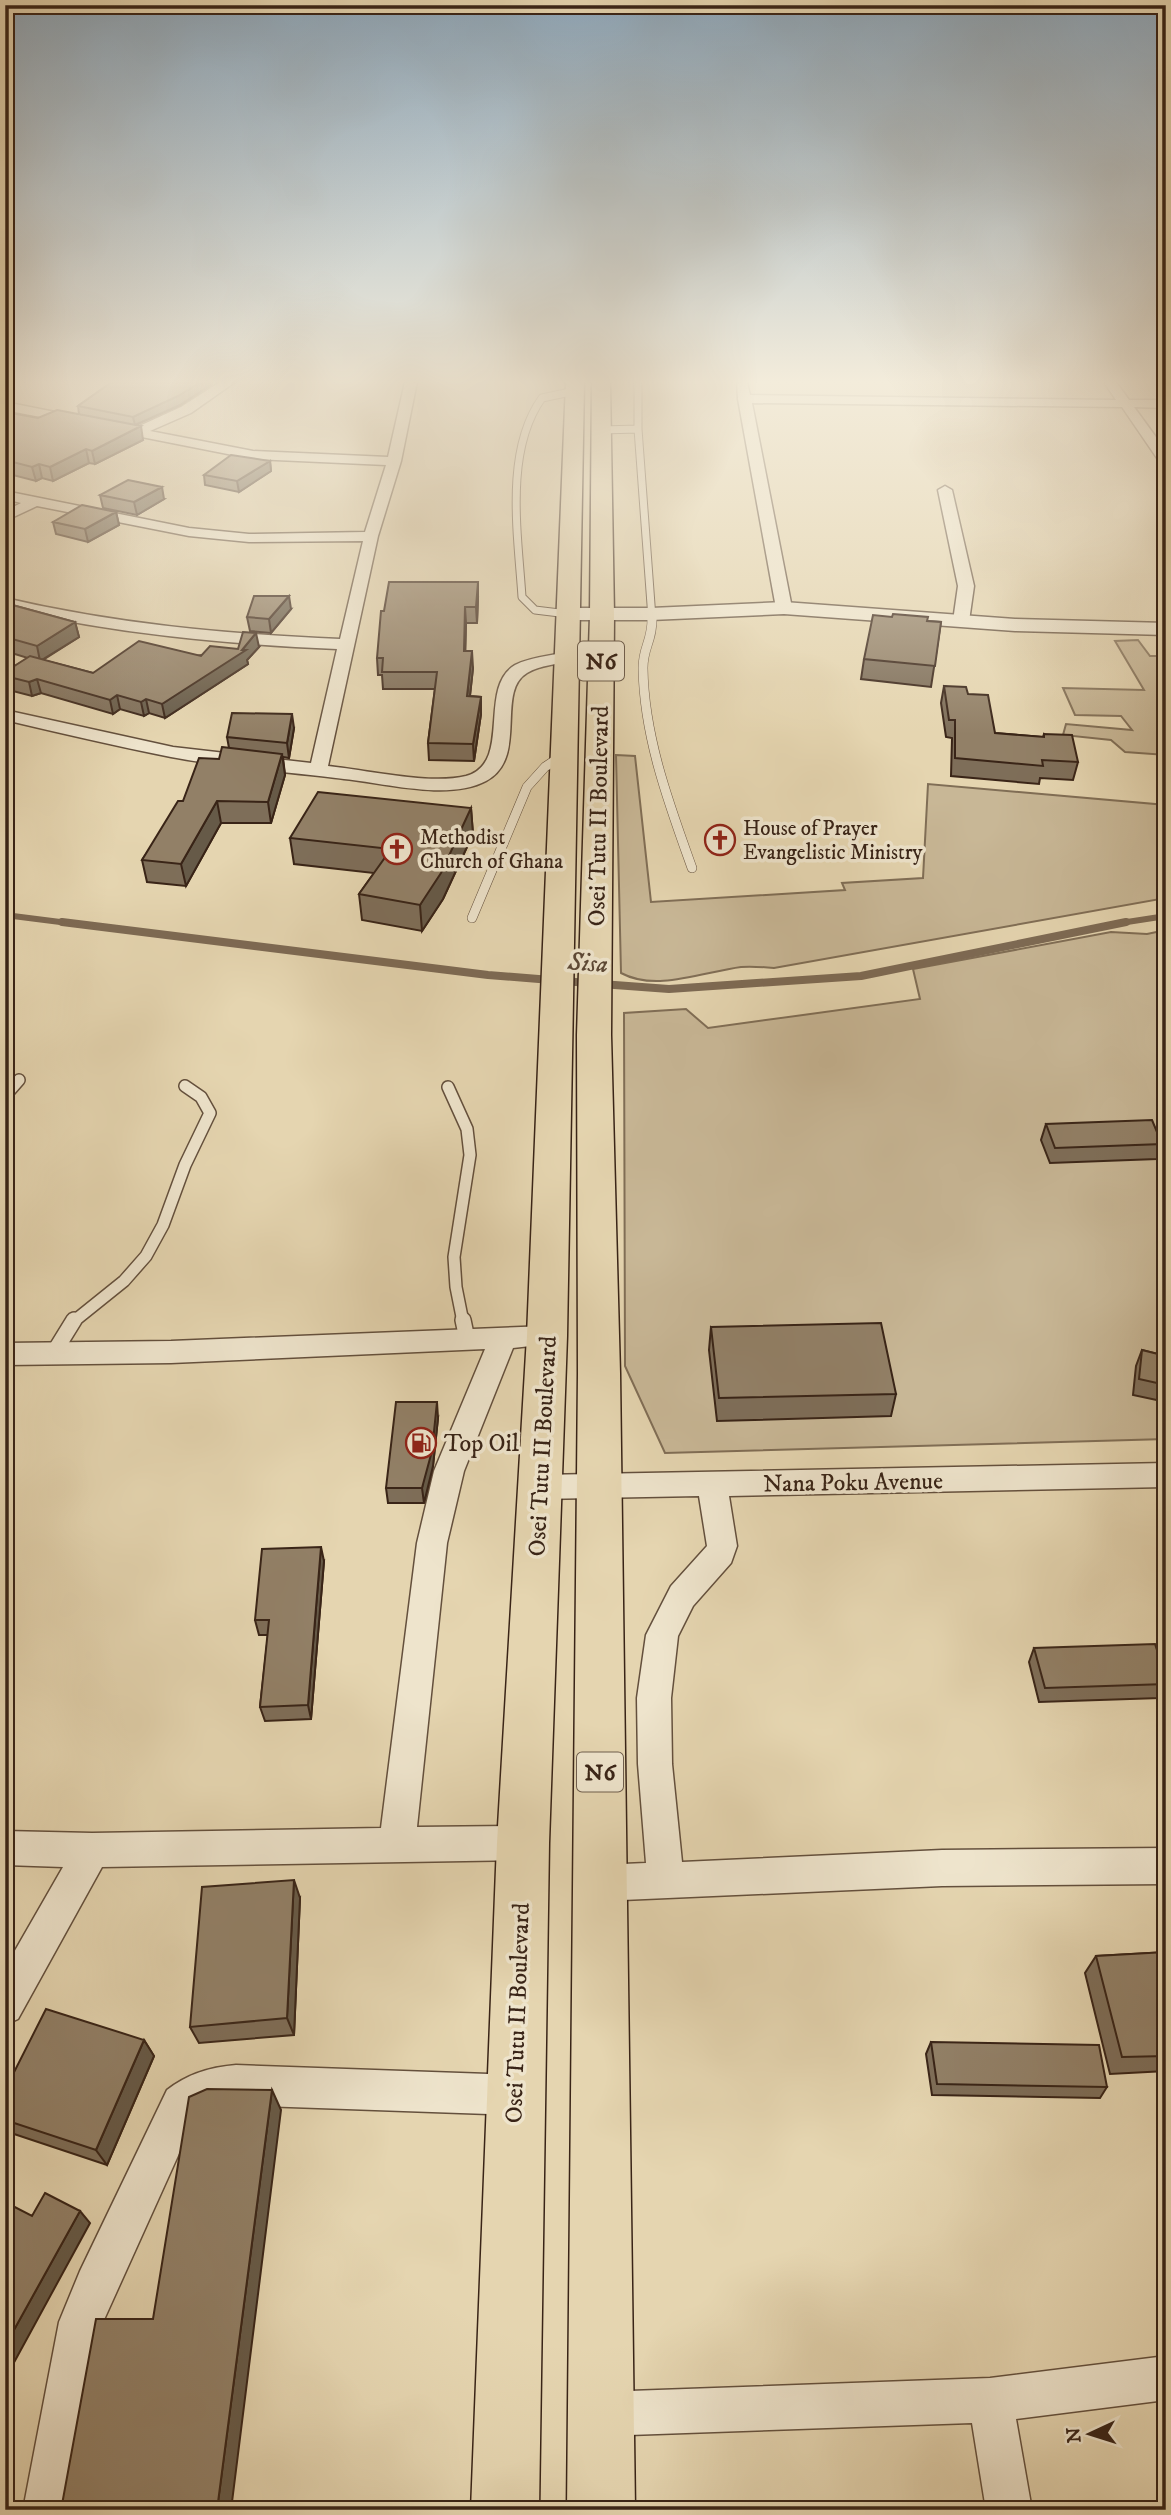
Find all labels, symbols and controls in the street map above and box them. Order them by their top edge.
road number: N6 [578,642,624,680]
street label: Osei Tutu II Boulevard [582,705,616,927]
place label: House of Prayer Evangelistic Ministry [743,816,923,866]
church icon: House of Prayer Evangelistic Ministry [703,823,737,857]
place label: Methodist Church of Ghana [420,825,563,875]
church icon: Methodist Church of Ghana [380,832,414,866]
water label: Sisa [566,946,609,981]
street label: Osei Tutu II Boulevard [522,1335,564,1557]
fuel station icon: Top Oil [404,1426,438,1460]
place label: Top Oil [444,1429,520,1459]
street label: Nana Poku Avenue [763,1466,943,1500]
road number: N6 [577,1752,623,1792]
street label: Osei Tutu II Boulevard [499,1902,537,2124]
north arrow [1056,2400,1126,2470]
text: N [1062,2426,1087,2444]

